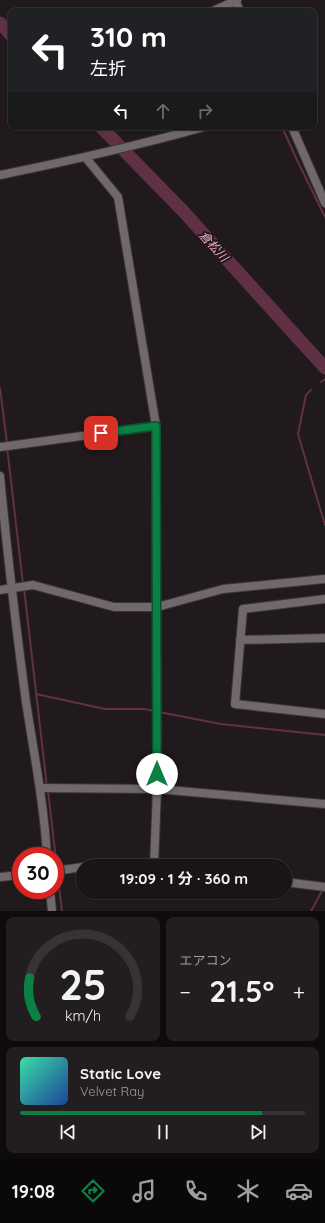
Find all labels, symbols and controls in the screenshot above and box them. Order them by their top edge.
text: 310 m [90,19,167,54]
icon: left [24,24,76,76]
text: 左折 [90,57,126,80]
icon: left [110,100,132,122]
icon: ahead [152,100,174,122]
icon: right [194,100,216,122]
water label: 倉松川 [196,228,233,266]
pin [84,416,118,450]
icon: arrive [90,422,112,444]
position arrow [136,753,178,795]
speed limit sign: 30 [12,847,64,899]
text: 19:09 · 1 分 · 360 m [120,869,248,888]
text: エアコン [180,952,232,968]
text: 25 [59,958,107,1010]
text: 21.5° [209,972,274,1010]
text: − [180,978,191,1006]
text: + [293,978,305,1006]
text: km/h [65,1007,101,1025]
text: Static Love [80,1064,161,1083]
text: Velvet Ray [80,1083,145,1099]
icon: previous [57,1121,79,1143]
icon: pause [152,1121,174,1143]
icon: next [247,1121,269,1143]
icon: directions [79,1177,107,1205]
icon: music [130,1177,158,1205]
icon: phone [182,1177,210,1205]
icon: climate [234,1177,262,1205]
icon: car [285,1177,313,1205]
text: 19:08 [12,1180,55,1203]

